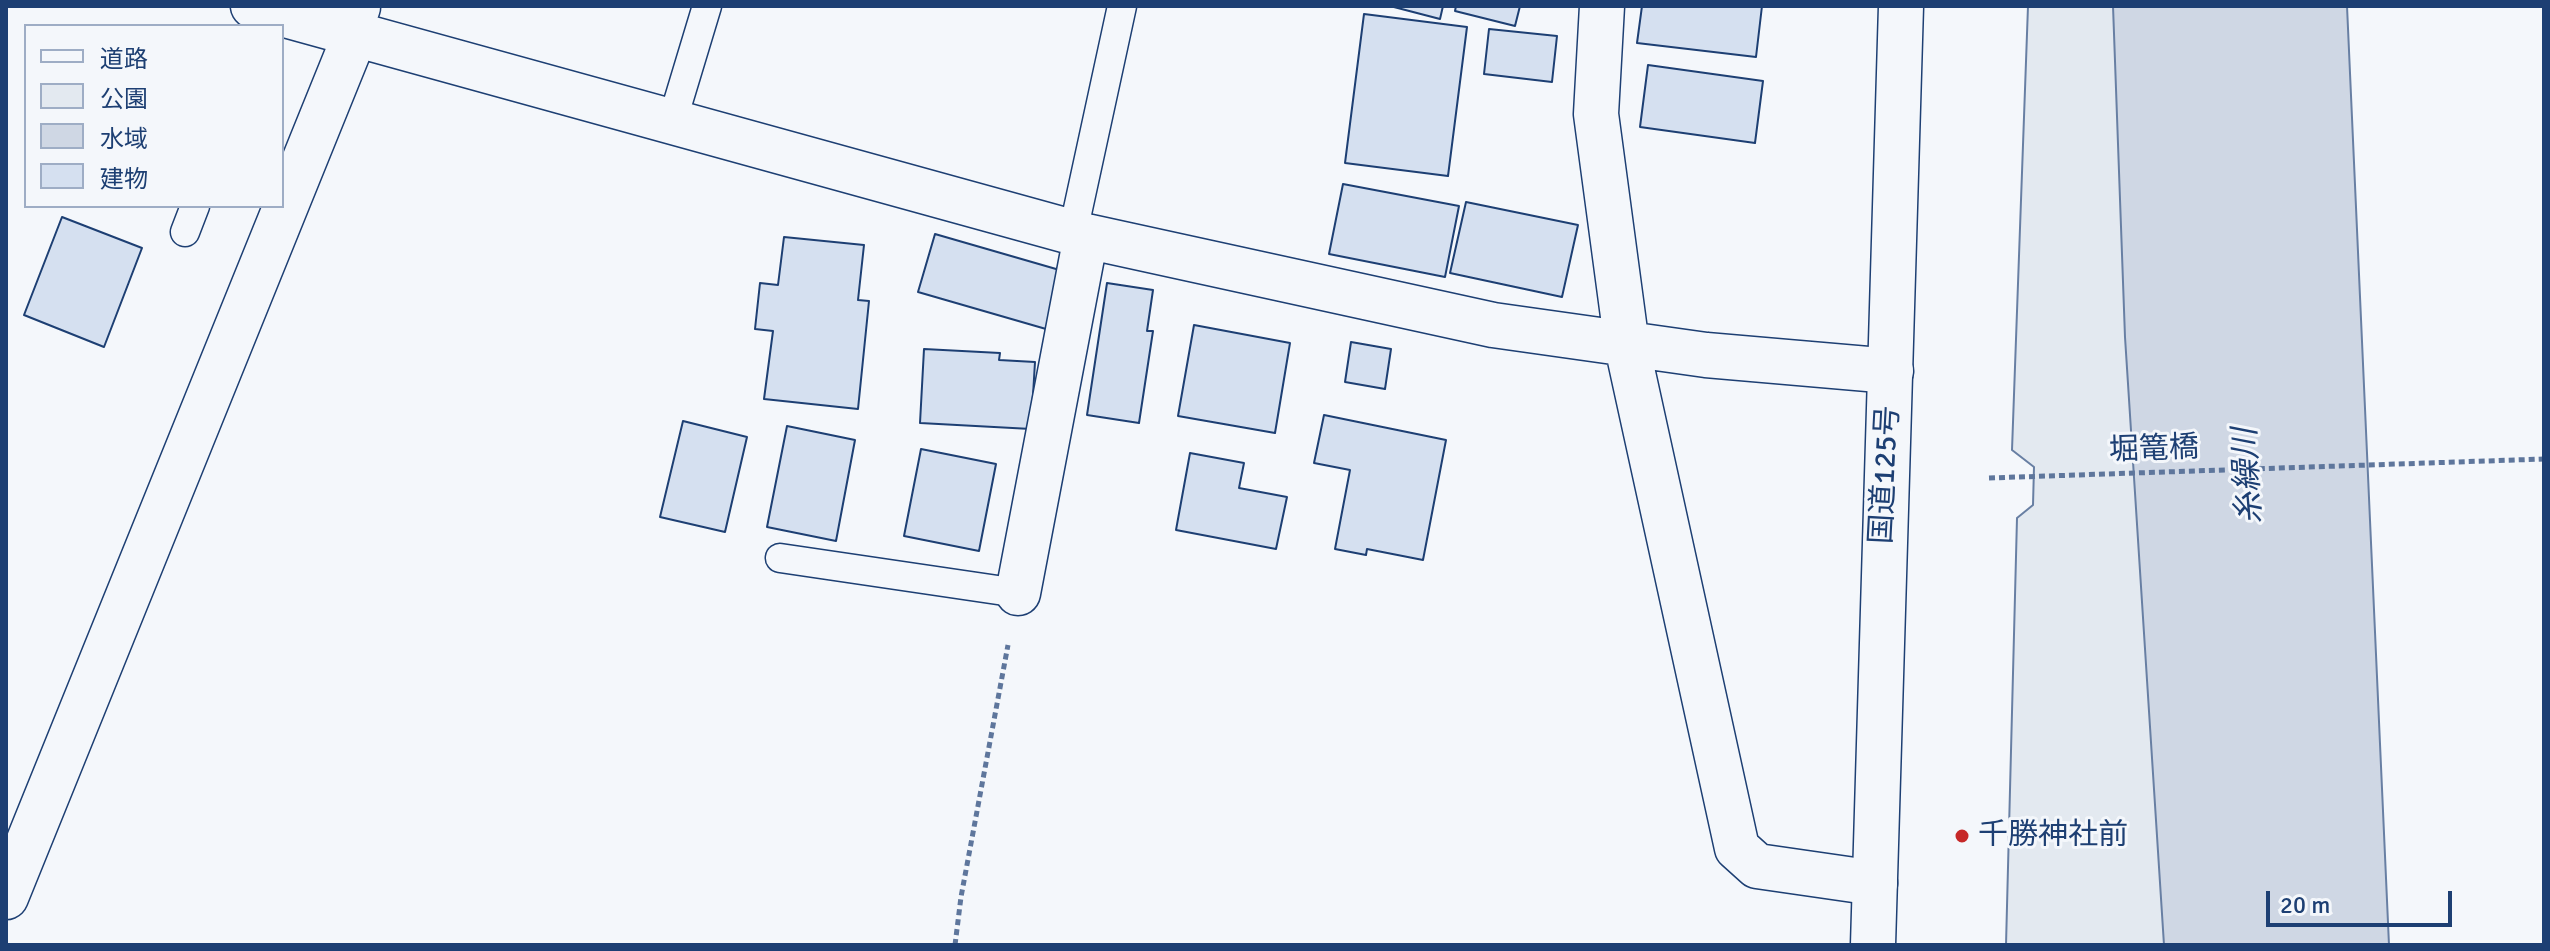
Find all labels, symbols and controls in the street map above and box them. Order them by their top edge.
legend [24,24,284,208]
text: 道路 [100,44,148,74]
text: 公園 [100,84,148,114]
text: 水域 [100,124,148,154]
text: 建物 [100,164,148,194]
street label: 国道125号 [1864,405,1908,545]
water label: 糸繰川 [2227,427,2271,525]
street label: 堀篭橋 [2108,430,2200,470]
place label: 千勝神社前 [1978,818,2128,854]
marker: 千勝神社前 [1953,827,1971,845]
scale bar [2270,875,2456,925]
text: 20 m [2280,890,2330,920]

